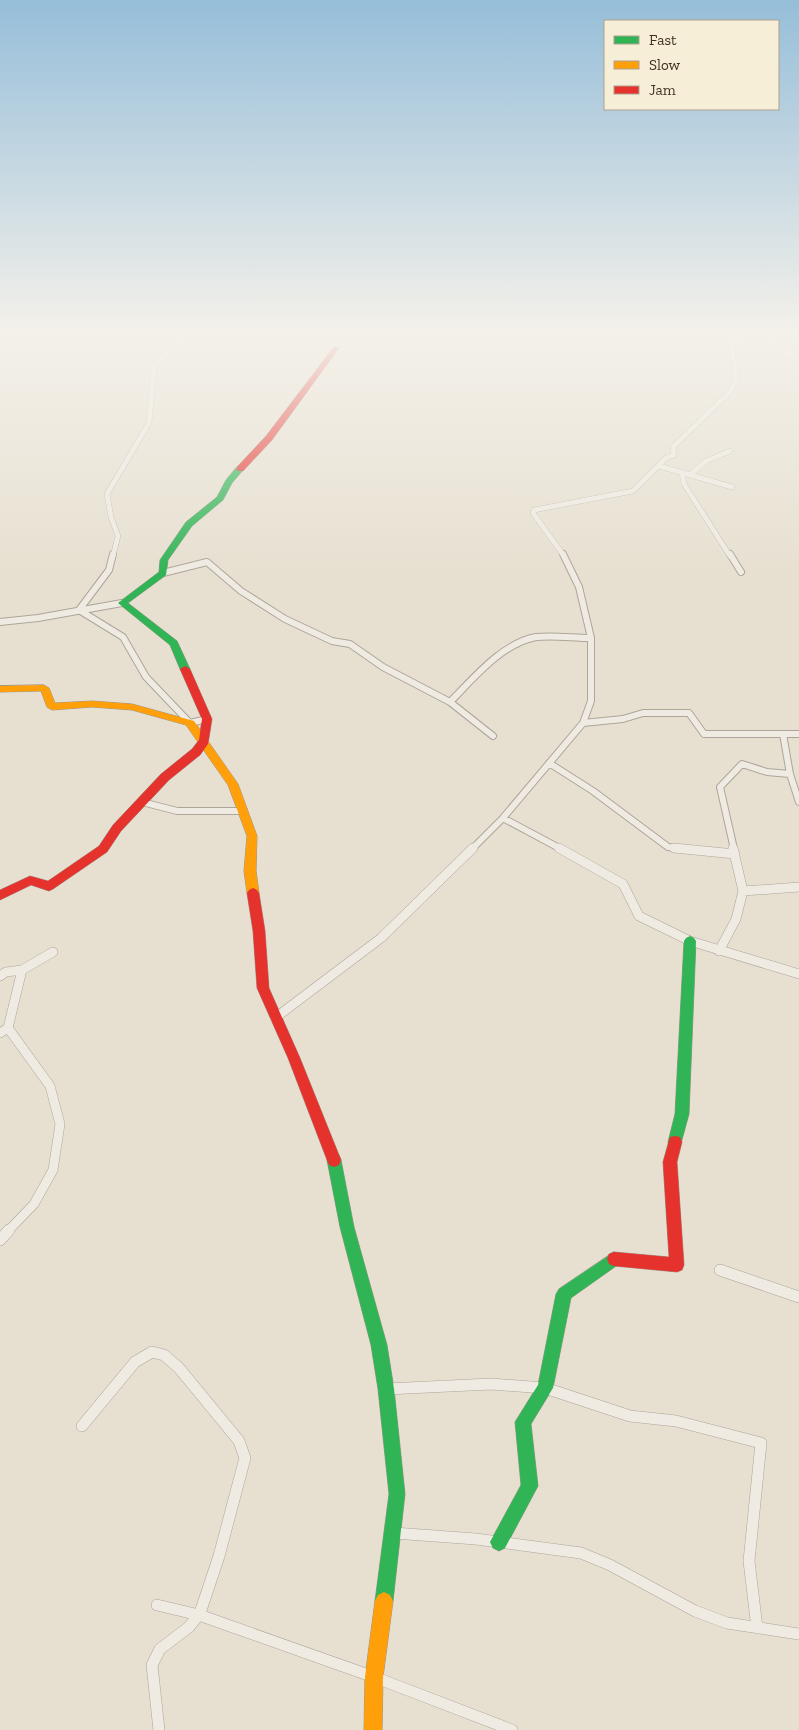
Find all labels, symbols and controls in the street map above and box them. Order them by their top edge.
legend [604,20,779,110]
text: Fast [649,31,677,49]
text: Slow [649,56,681,74]
text: Jam [649,81,676,99]

